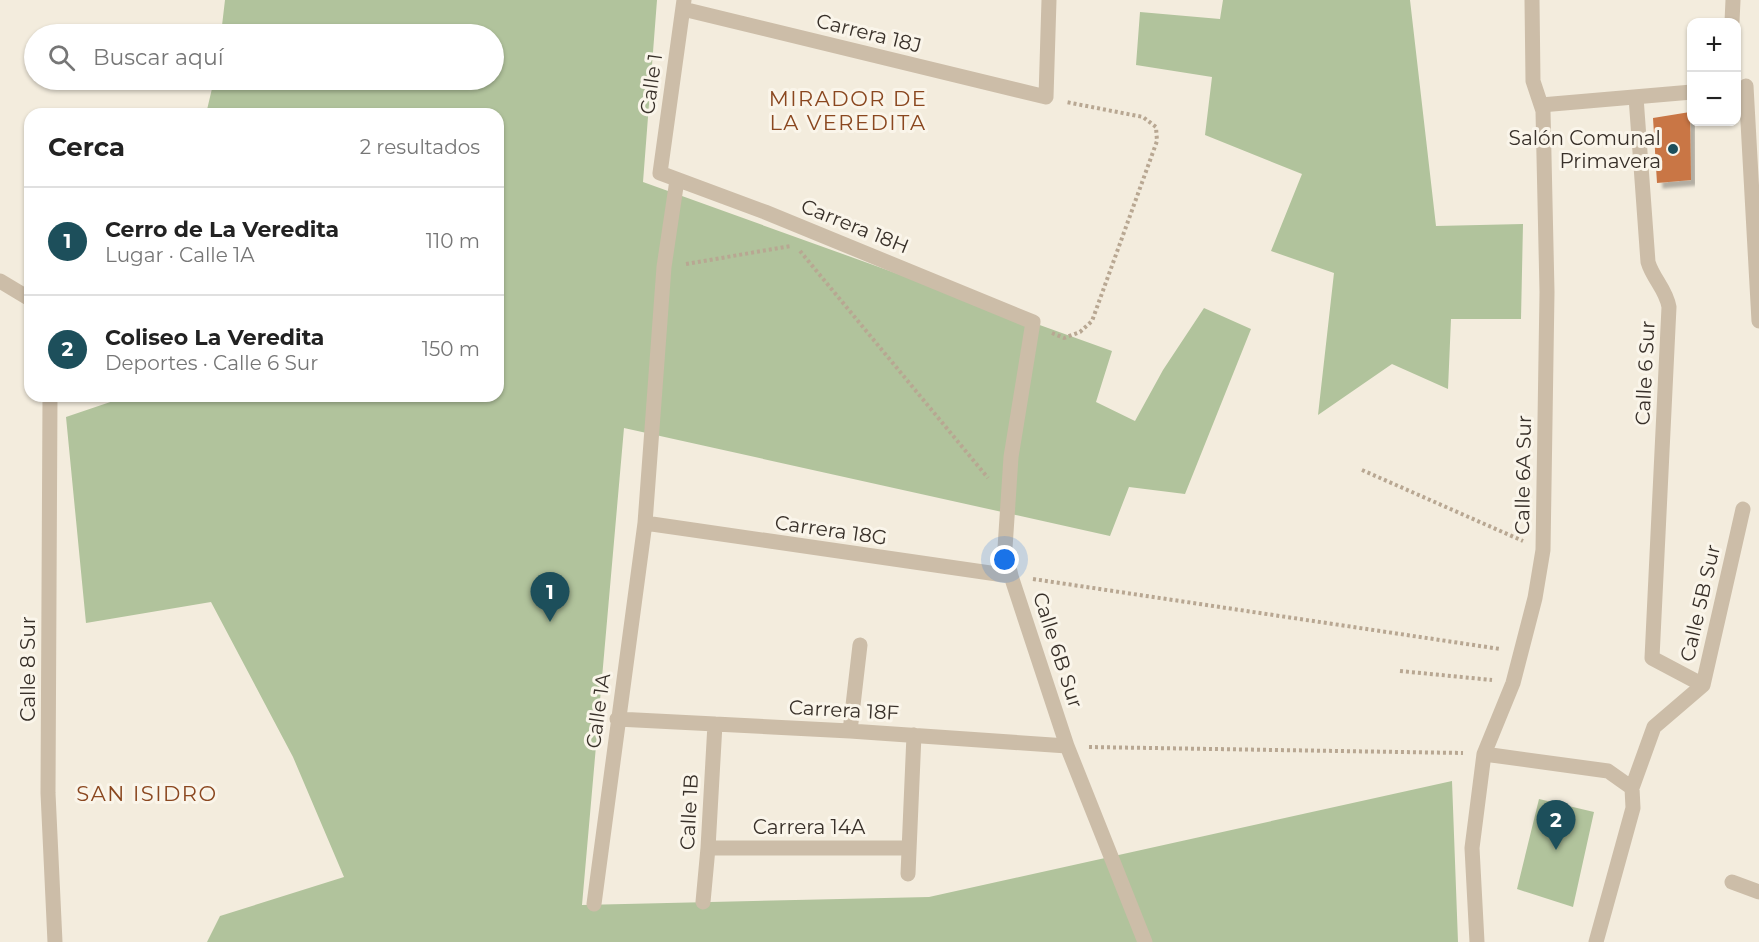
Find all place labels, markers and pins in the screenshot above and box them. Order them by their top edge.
place label: Salón Comunal Primavera [1509,126,1661,173]
marker: Salón Comunal Primavera [1666,142,1680,156]
pin: 1 [530,572,570,622]
pin: 2 [1536,800,1576,850]

